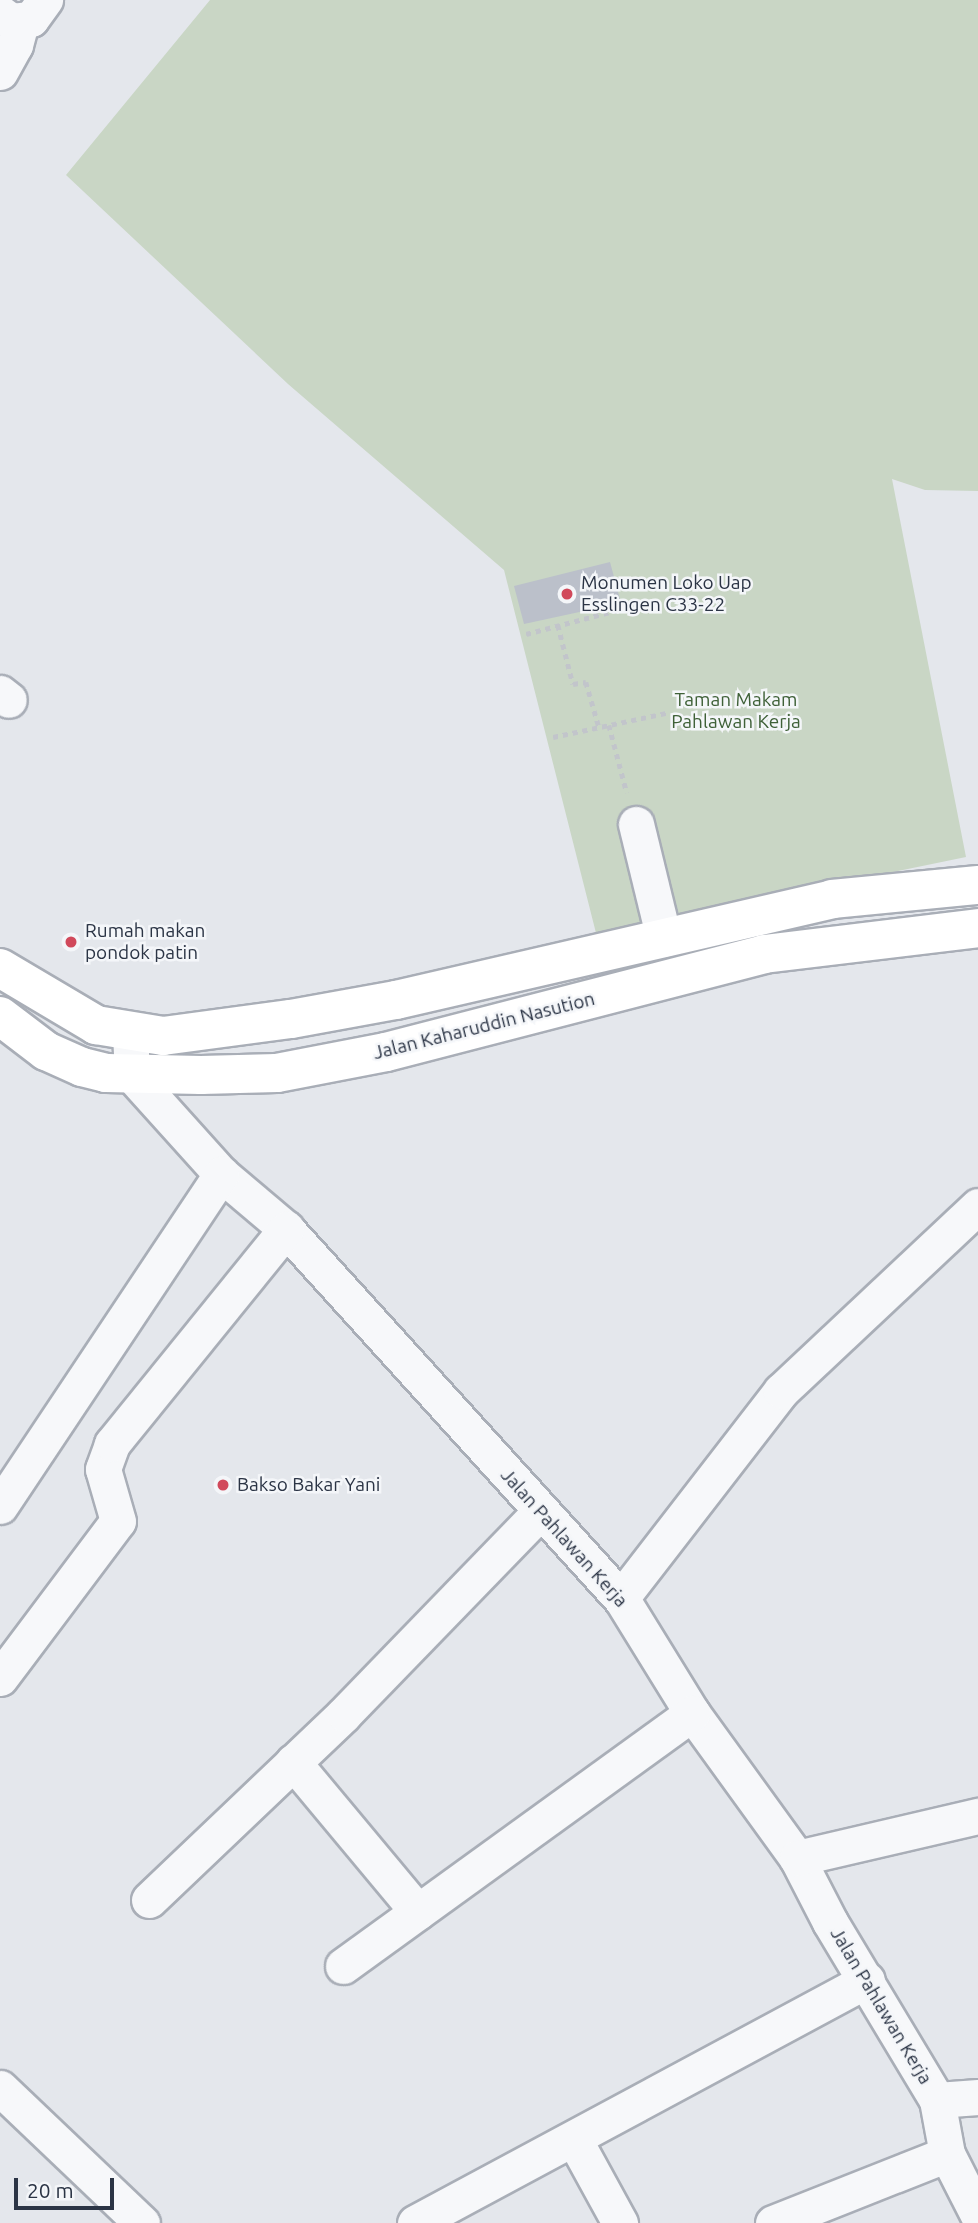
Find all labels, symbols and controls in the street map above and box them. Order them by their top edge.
place label: Monumen Loko Uap Esslingen C33-22 [581,572,752,616]
marker: Monumen Loko Uap Esslingen C33-22 [559,586,575,602]
park label: Taman Makam Pahlawan Kerja [671,689,801,733]
place label: Rumah makan pondok patin [85,920,205,964]
marker: Rumah makan pondok patin [63,934,79,950]
street label: Jalan Kaharuddin Nasution [371,987,597,1065]
street label: Jalan Pahlawan Kerja [496,1464,632,1612]
place label: Bakso Bakar Yani [237,1474,380,1496]
marker: Bakso Bakar Yani [215,1477,231,1493]
street label: Jalan Pahlawan Kerja [825,1924,937,2088]
scale bar [18,2164,117,2208]
text: 20 m [27,2178,74,2202]

